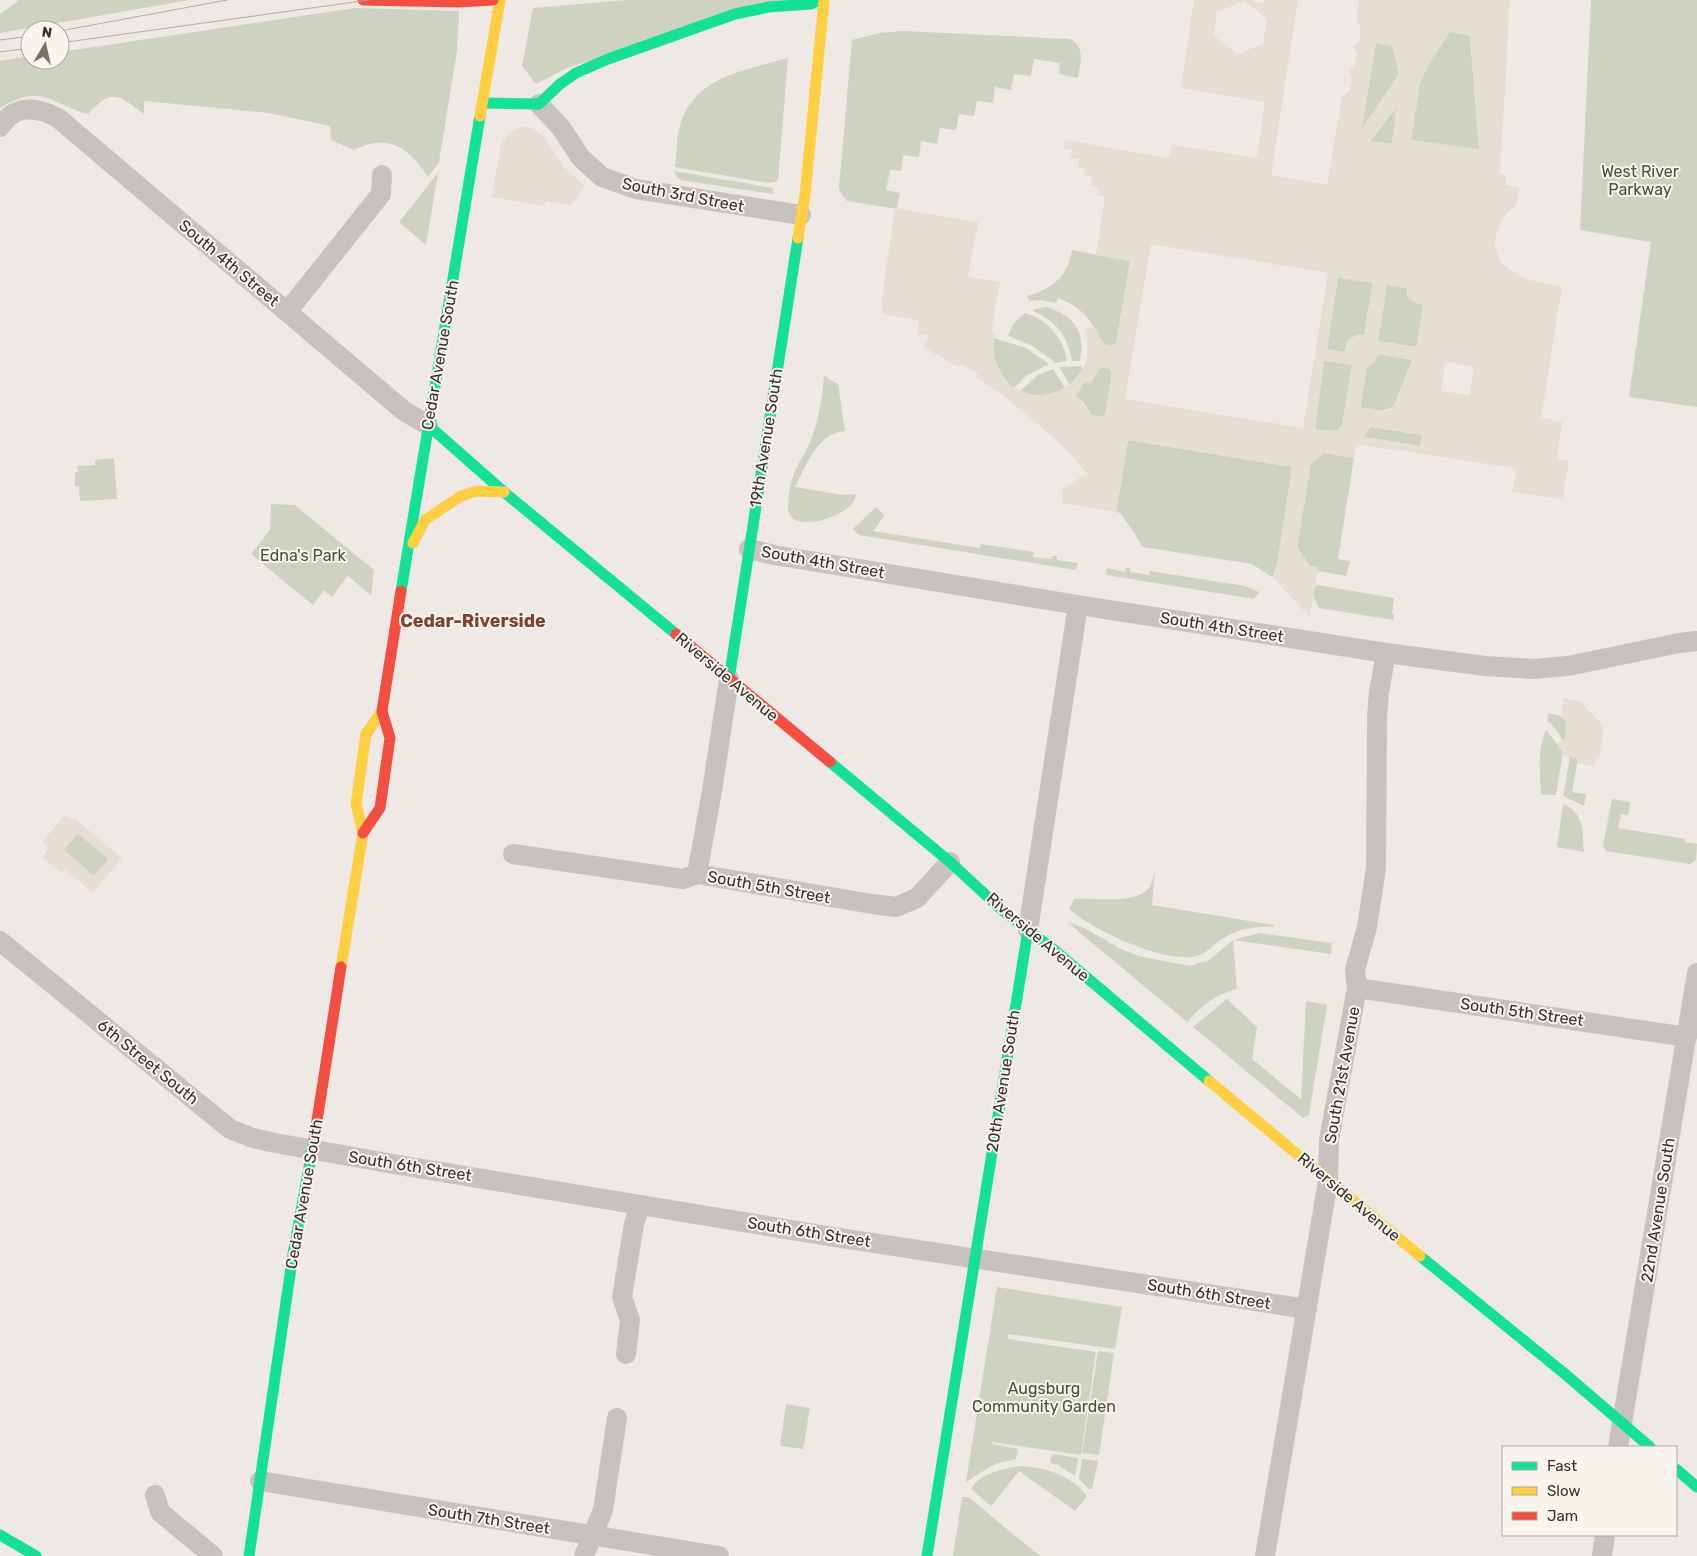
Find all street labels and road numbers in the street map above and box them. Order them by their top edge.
street label: South 3rd Street [620,174,746,216]
street label: South 4th Street [175,216,283,310]
street label: Cedar Avenue South [417,279,463,431]
street label: 19th Avenue South [746,367,786,509]
street label: South 4th Street [760,542,886,582]
street label: South 4th Street [1159,608,1285,646]
street label: Riverside Avenue [672,629,782,725]
street label: South 5th Street [706,867,832,907]
street label: Riverside Avenue [983,889,1093,985]
street label: South 5th Street [1459,994,1585,1030]
street label: South 21st Avenue [1321,1005,1363,1145]
street label: 20th Avenue South [982,1009,1024,1153]
street label: 6th Street South [94,1015,202,1109]
street label: Cedar Avenue South [281,1118,327,1270]
street label: 22nd Avenue South [1637,1136,1679,1284]
street label: South 6th Street [347,1147,473,1185]
street label: Riverside Avenue [1294,1149,1404,1245]
street label: South 6th Street [746,1213,872,1251]
street label: South 6th Street [1146,1275,1272,1313]
street label: South 7th Street [427,1500,551,1538]

